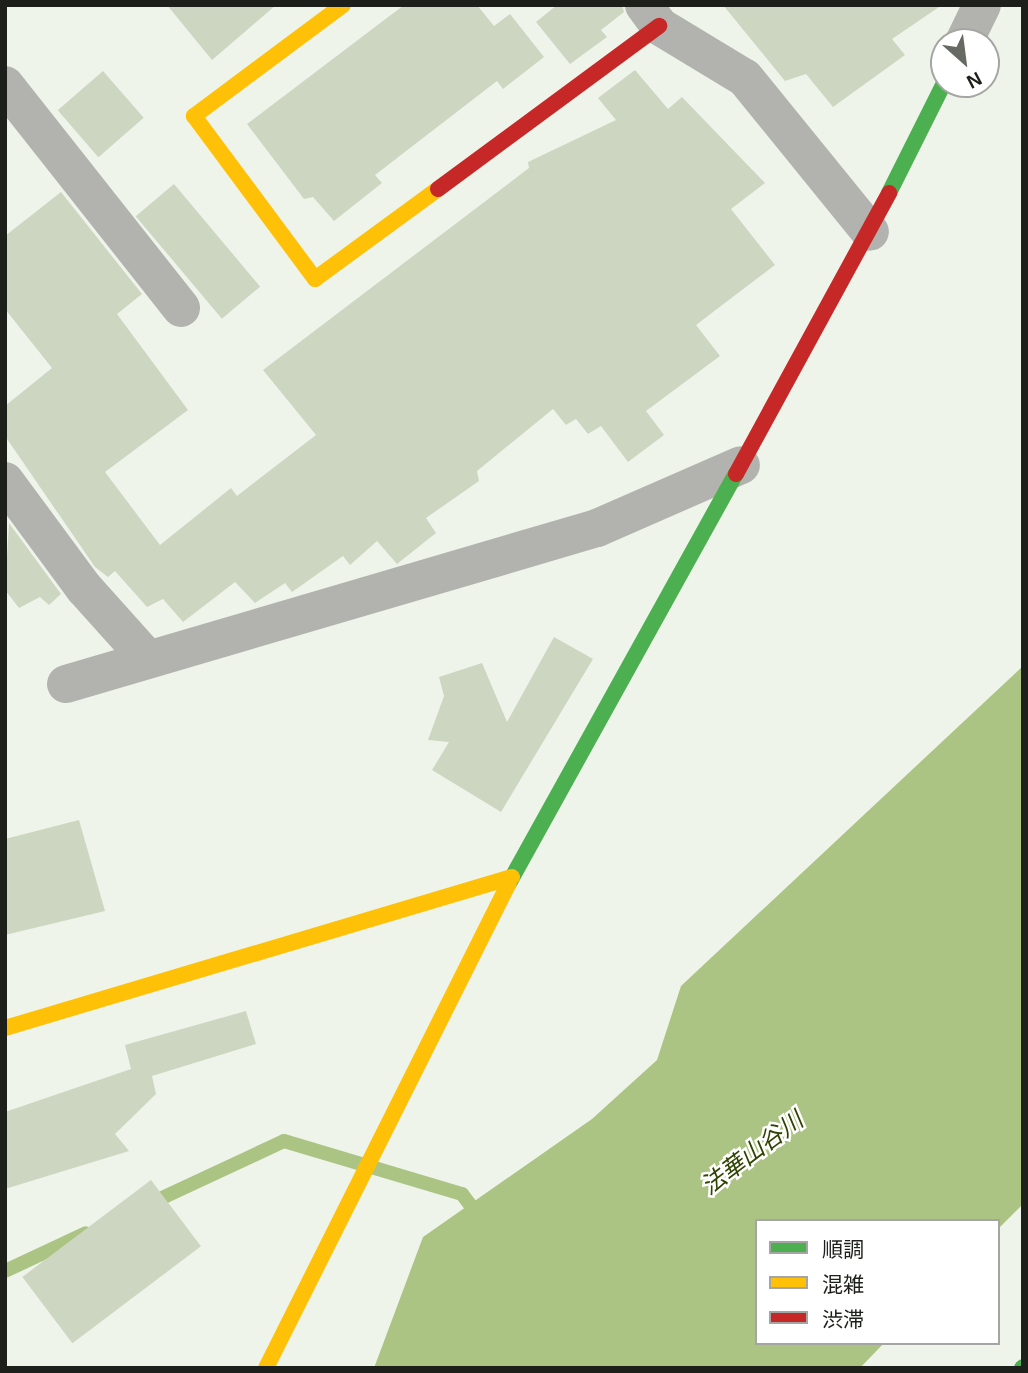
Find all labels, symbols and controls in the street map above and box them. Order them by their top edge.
north arrow [930,28,1000,98]
text: N [963,68,985,93]
water label: 法華山谷川 [695,1105,809,1201]
legend [755,1219,1000,1345]
text: 順調 [822,1238,864,1261]
text: 混雑 [822,1273,864,1296]
text: 渋滞 [822,1308,864,1331]

